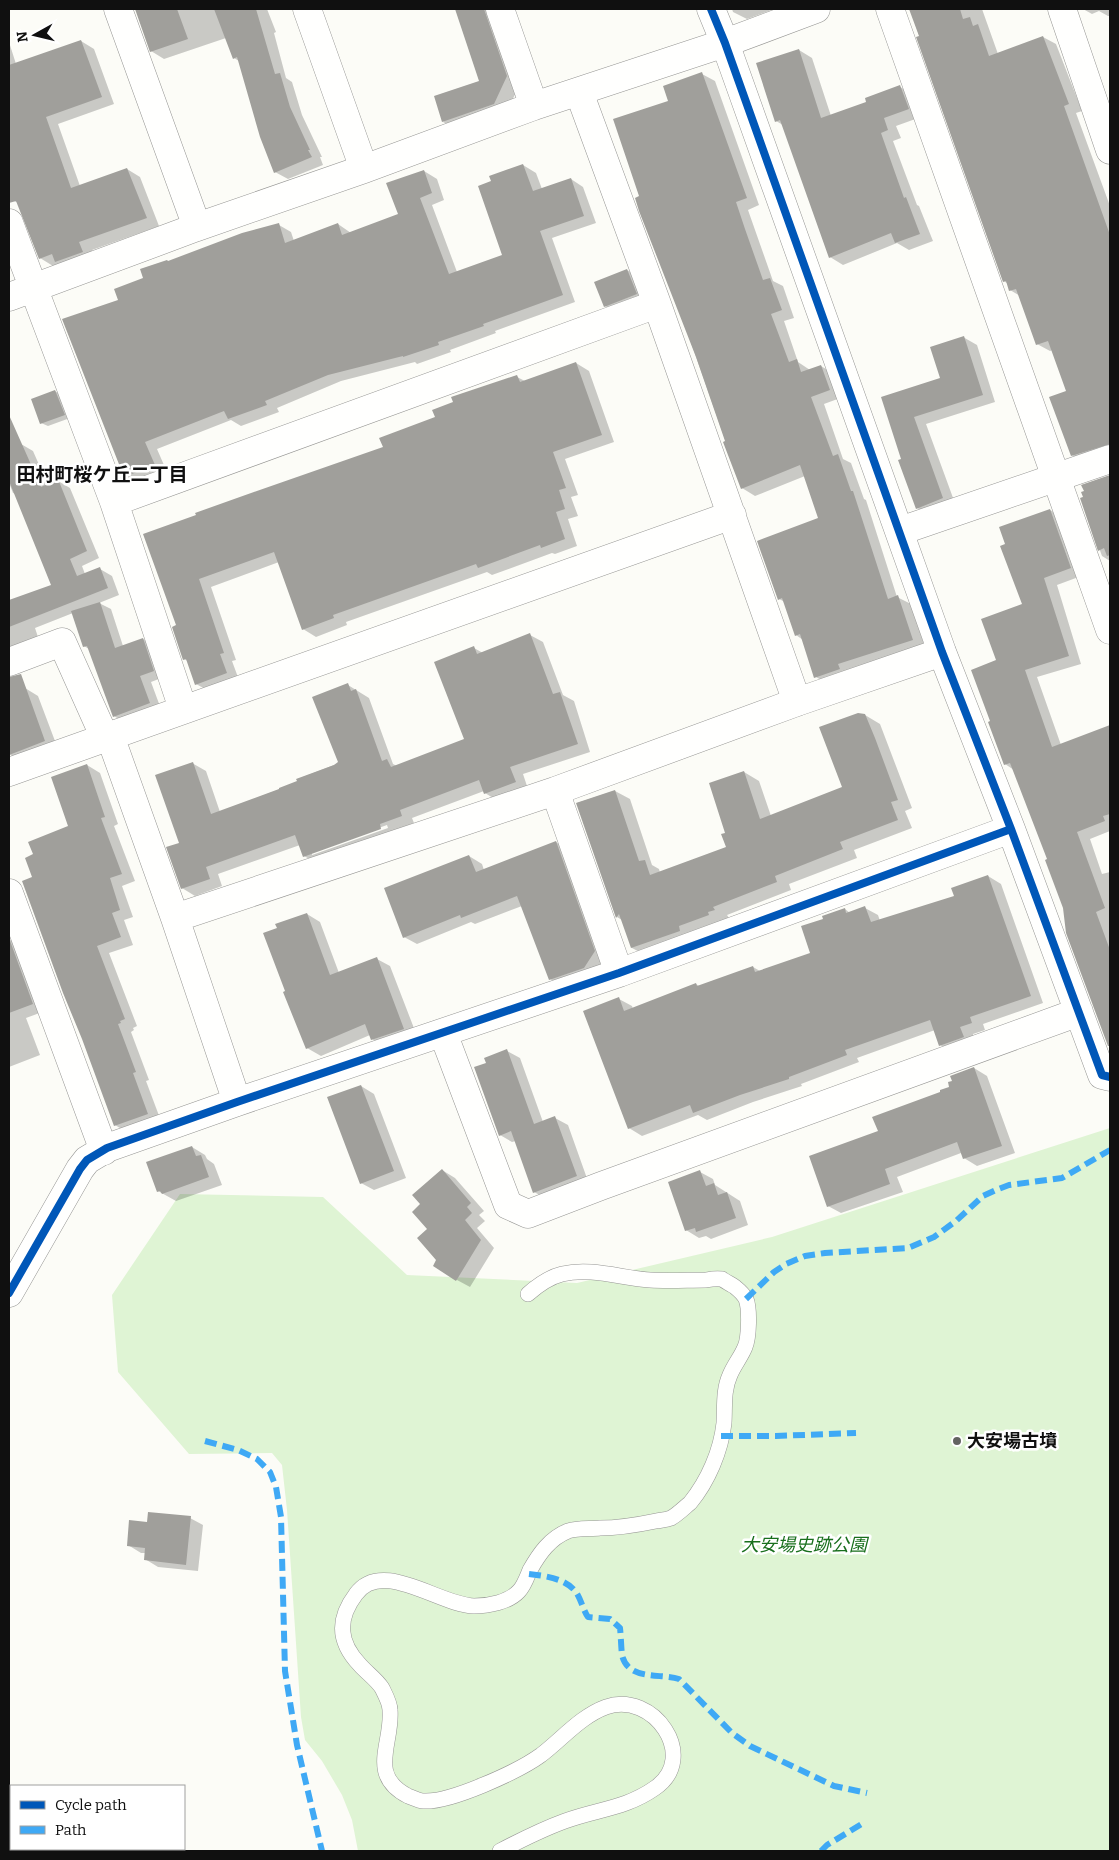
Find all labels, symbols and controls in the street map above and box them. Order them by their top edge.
north arrow [10,10,60,60]
text: N [13,30,32,43]
district label: 田村町桜ケ丘二丁目 [16,463,188,486]
place label: 大安場古墳 [967,1430,1057,1452]
marker: 大安場古墳 [951,1435,963,1447]
park label: 大安場史跡公園 [741,1534,870,1556]
legend [10,1785,185,1850]
text: Cycle path [55,1796,127,1814]
text: Path [55,1821,87,1839]

